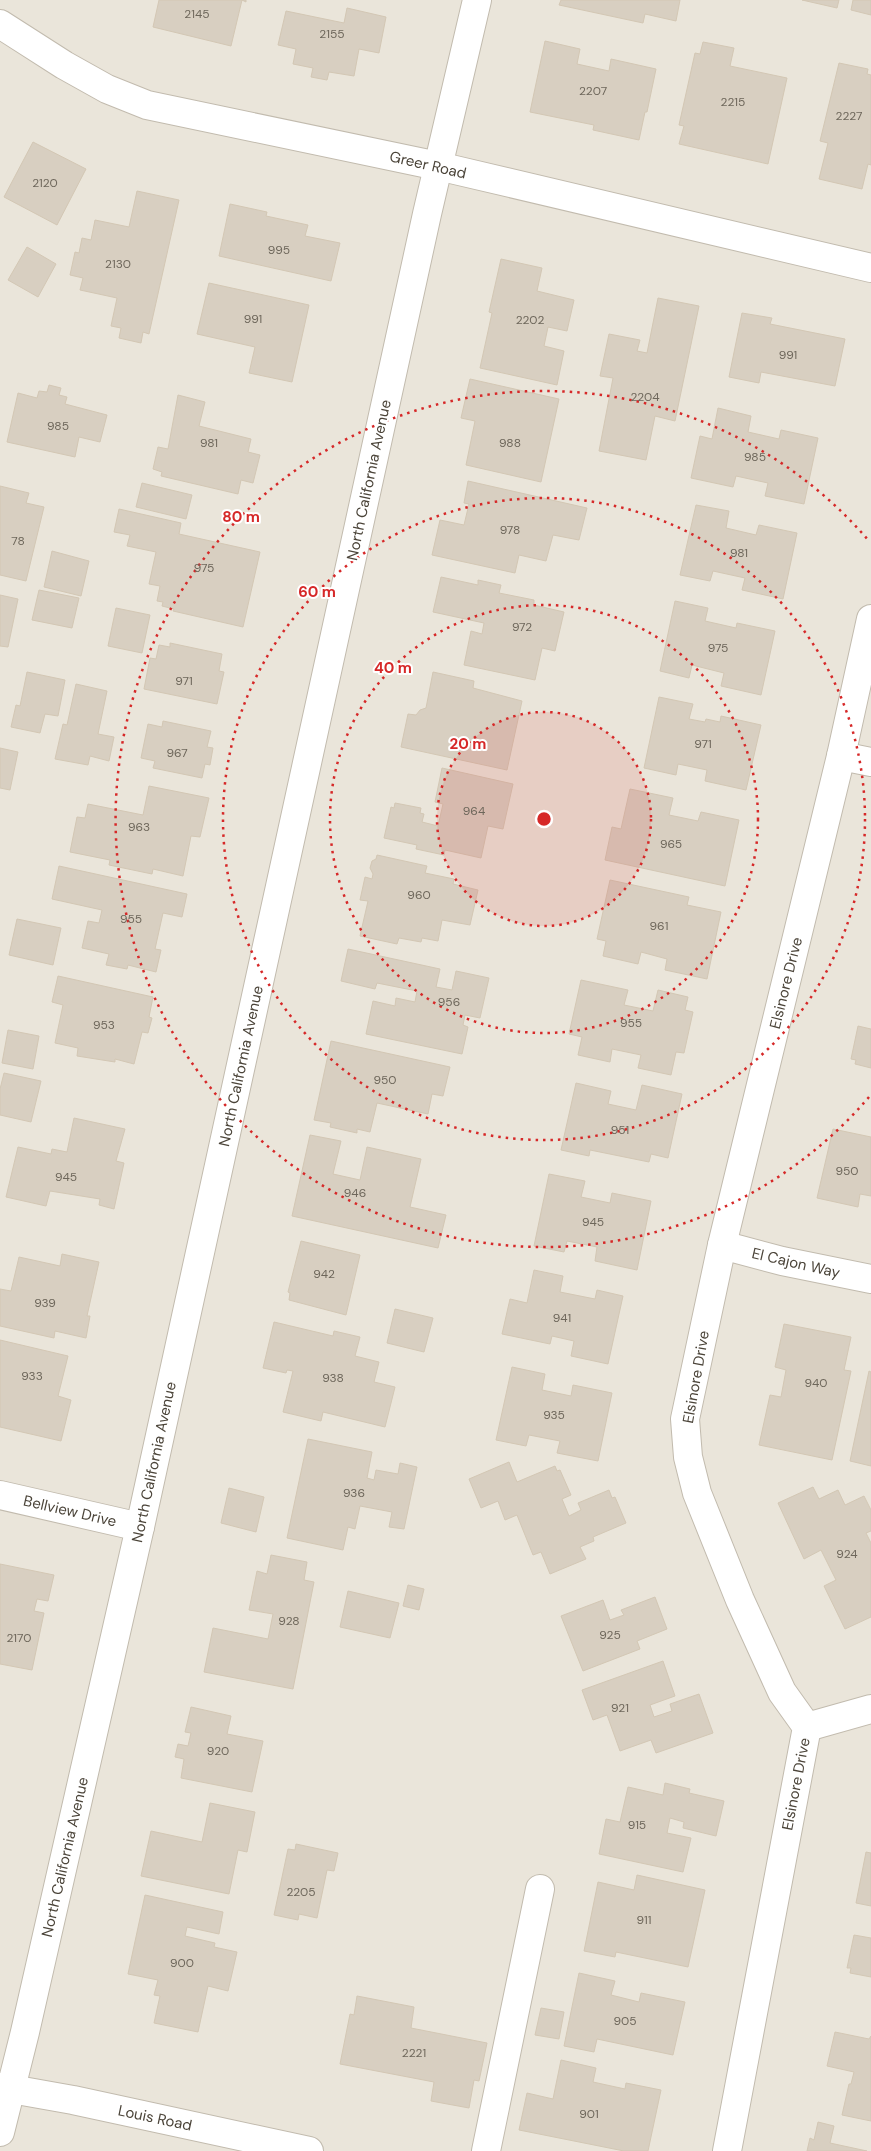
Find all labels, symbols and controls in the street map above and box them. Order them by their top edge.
house number: 2145 [184,6,210,22]
house number: 2155 [319,26,345,42]
house number: 2207 [579,83,607,99]
house number: 2215 [721,94,745,110]
house number: 2227 [836,108,862,124]
street label: Greer Road [388,146,468,184]
house number: 2120 [32,175,58,191]
house number: 995 [268,242,290,258]
house number: 2130 [105,256,131,272]
house number: 991 [244,311,262,327]
house number: 2202 [516,312,544,328]
house number: 991 [779,347,797,363]
house number: 2204 [630,389,660,405]
street label: North California Avenue [342,398,396,562]
house number: 985 [47,418,69,434]
house number: 981 [200,435,218,451]
house number: 988 [499,435,521,451]
house number: 985 [744,449,766,465]
text: 80 m [222,507,260,527]
house number: 978 [500,522,520,538]
house number: 78 [11,533,25,549]
house number: 981 [730,545,748,561]
house number: 975 [194,560,214,576]
text: 60 m [298,582,336,602]
house number: 972 [512,619,532,635]
house number: 975 [708,640,728,656]
text: 40 m [374,658,412,678]
house number: 971 [175,673,193,689]
text: 20 m [450,734,486,754]
house number: 971 [694,736,712,752]
house number: 967 [166,745,188,761]
house number: 964 [463,803,485,819]
centre of rings [535,810,553,828]
house number: 963 [128,819,150,835]
house number: 965 [660,836,682,852]
house number: 960 [407,887,431,903]
house number: 955 [120,911,142,927]
house number: 961 [650,918,668,934]
street label: Elsinore Drive [765,935,807,1031]
street label: North California Avenue [214,984,268,1148]
house number: 956 [438,994,460,1010]
house number: 955 [620,1015,642,1031]
house number: 953 [93,1017,115,1033]
house number: 950 [373,1072,397,1088]
house number: 951 [611,1122,629,1138]
house number: 950 [835,1163,859,1179]
house number: 945 [55,1169,77,1185]
house number: 946 [344,1185,366,1201]
house number: 945 [582,1214,604,1230]
street label: El Cajon Way [750,1243,843,1283]
house number: 942 [313,1266,335,1282]
house number: 939 [34,1295,56,1311]
house number: 941 [553,1310,571,1326]
street label: Elsinore Drive [678,1329,714,1425]
house number: 933 [21,1368,43,1384]
house number: 938 [322,1370,344,1386]
house number: 940 [804,1375,828,1391]
street label: North California Avenue [127,1380,181,1544]
house number: 935 [543,1407,565,1423]
house number: 936 [343,1485,365,1501]
street label: Bellview Drive [21,1491,119,1531]
house number: 924 [836,1546,858,1562]
house number: 928 [278,1613,300,1629]
house number: 925 [599,1627,621,1643]
house number: 2170 [6,1630,32,1646]
house number: 921 [611,1700,629,1716]
street label: Elsinore Drive [777,1736,815,1832]
house number: 920 [207,1743,229,1759]
street label: North California Avenue [37,1775,93,1939]
house number: 915 [628,1817,646,1833]
house number: 2205 [286,1884,316,1900]
house number: 911 [637,1912,651,1928]
house number: 900 [170,1955,194,1971]
house number: 905 [613,2013,637,2029]
house number: 2221 [402,2045,426,2061]
street label: Louis Road [116,2100,194,2136]
house number: 901 [579,2106,599,2122]

